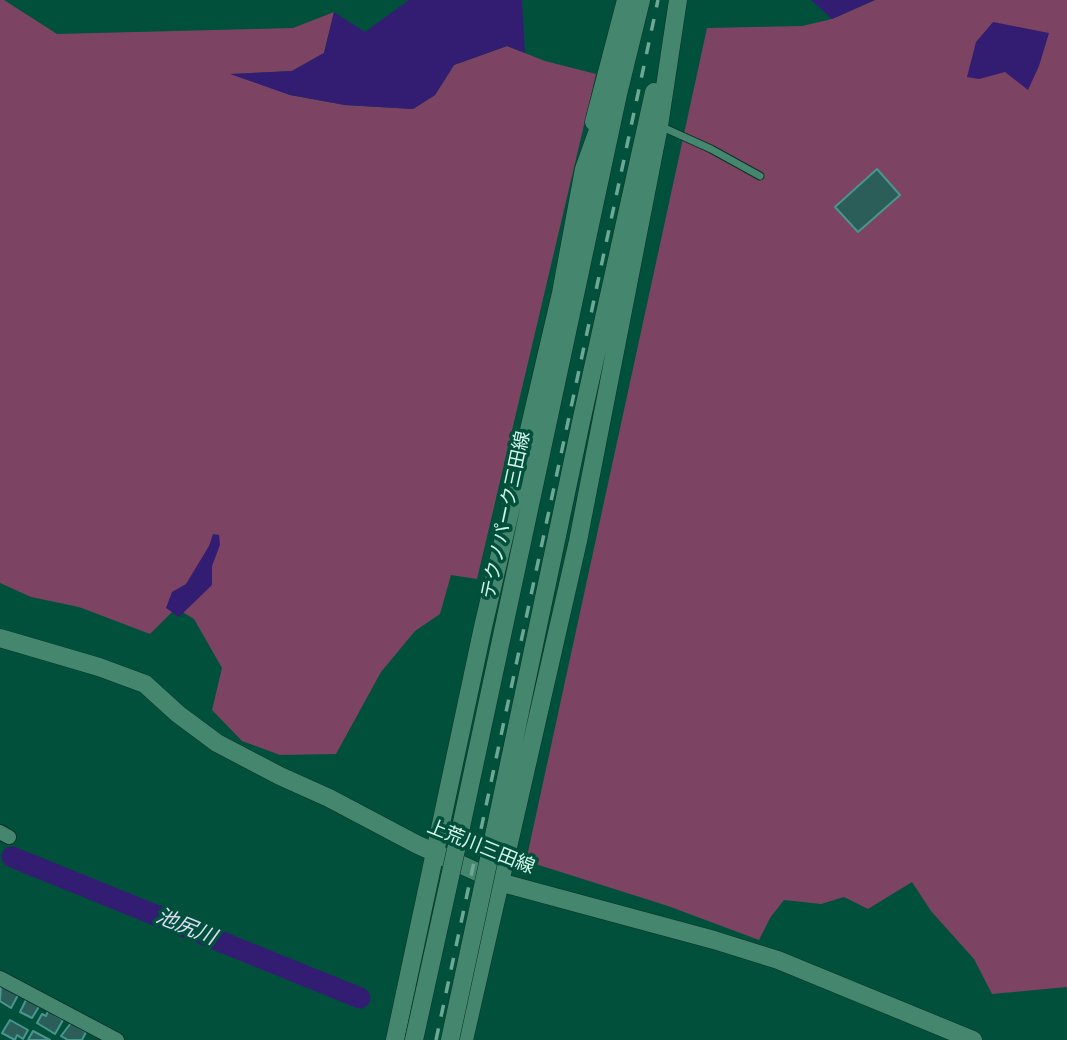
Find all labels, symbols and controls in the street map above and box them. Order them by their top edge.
street label: テクノパーク三田線 [477,429,535,601]
street label: 上荒川三田線 [424,815,538,879]
water label: 池尻川 [152,904,220,950]

